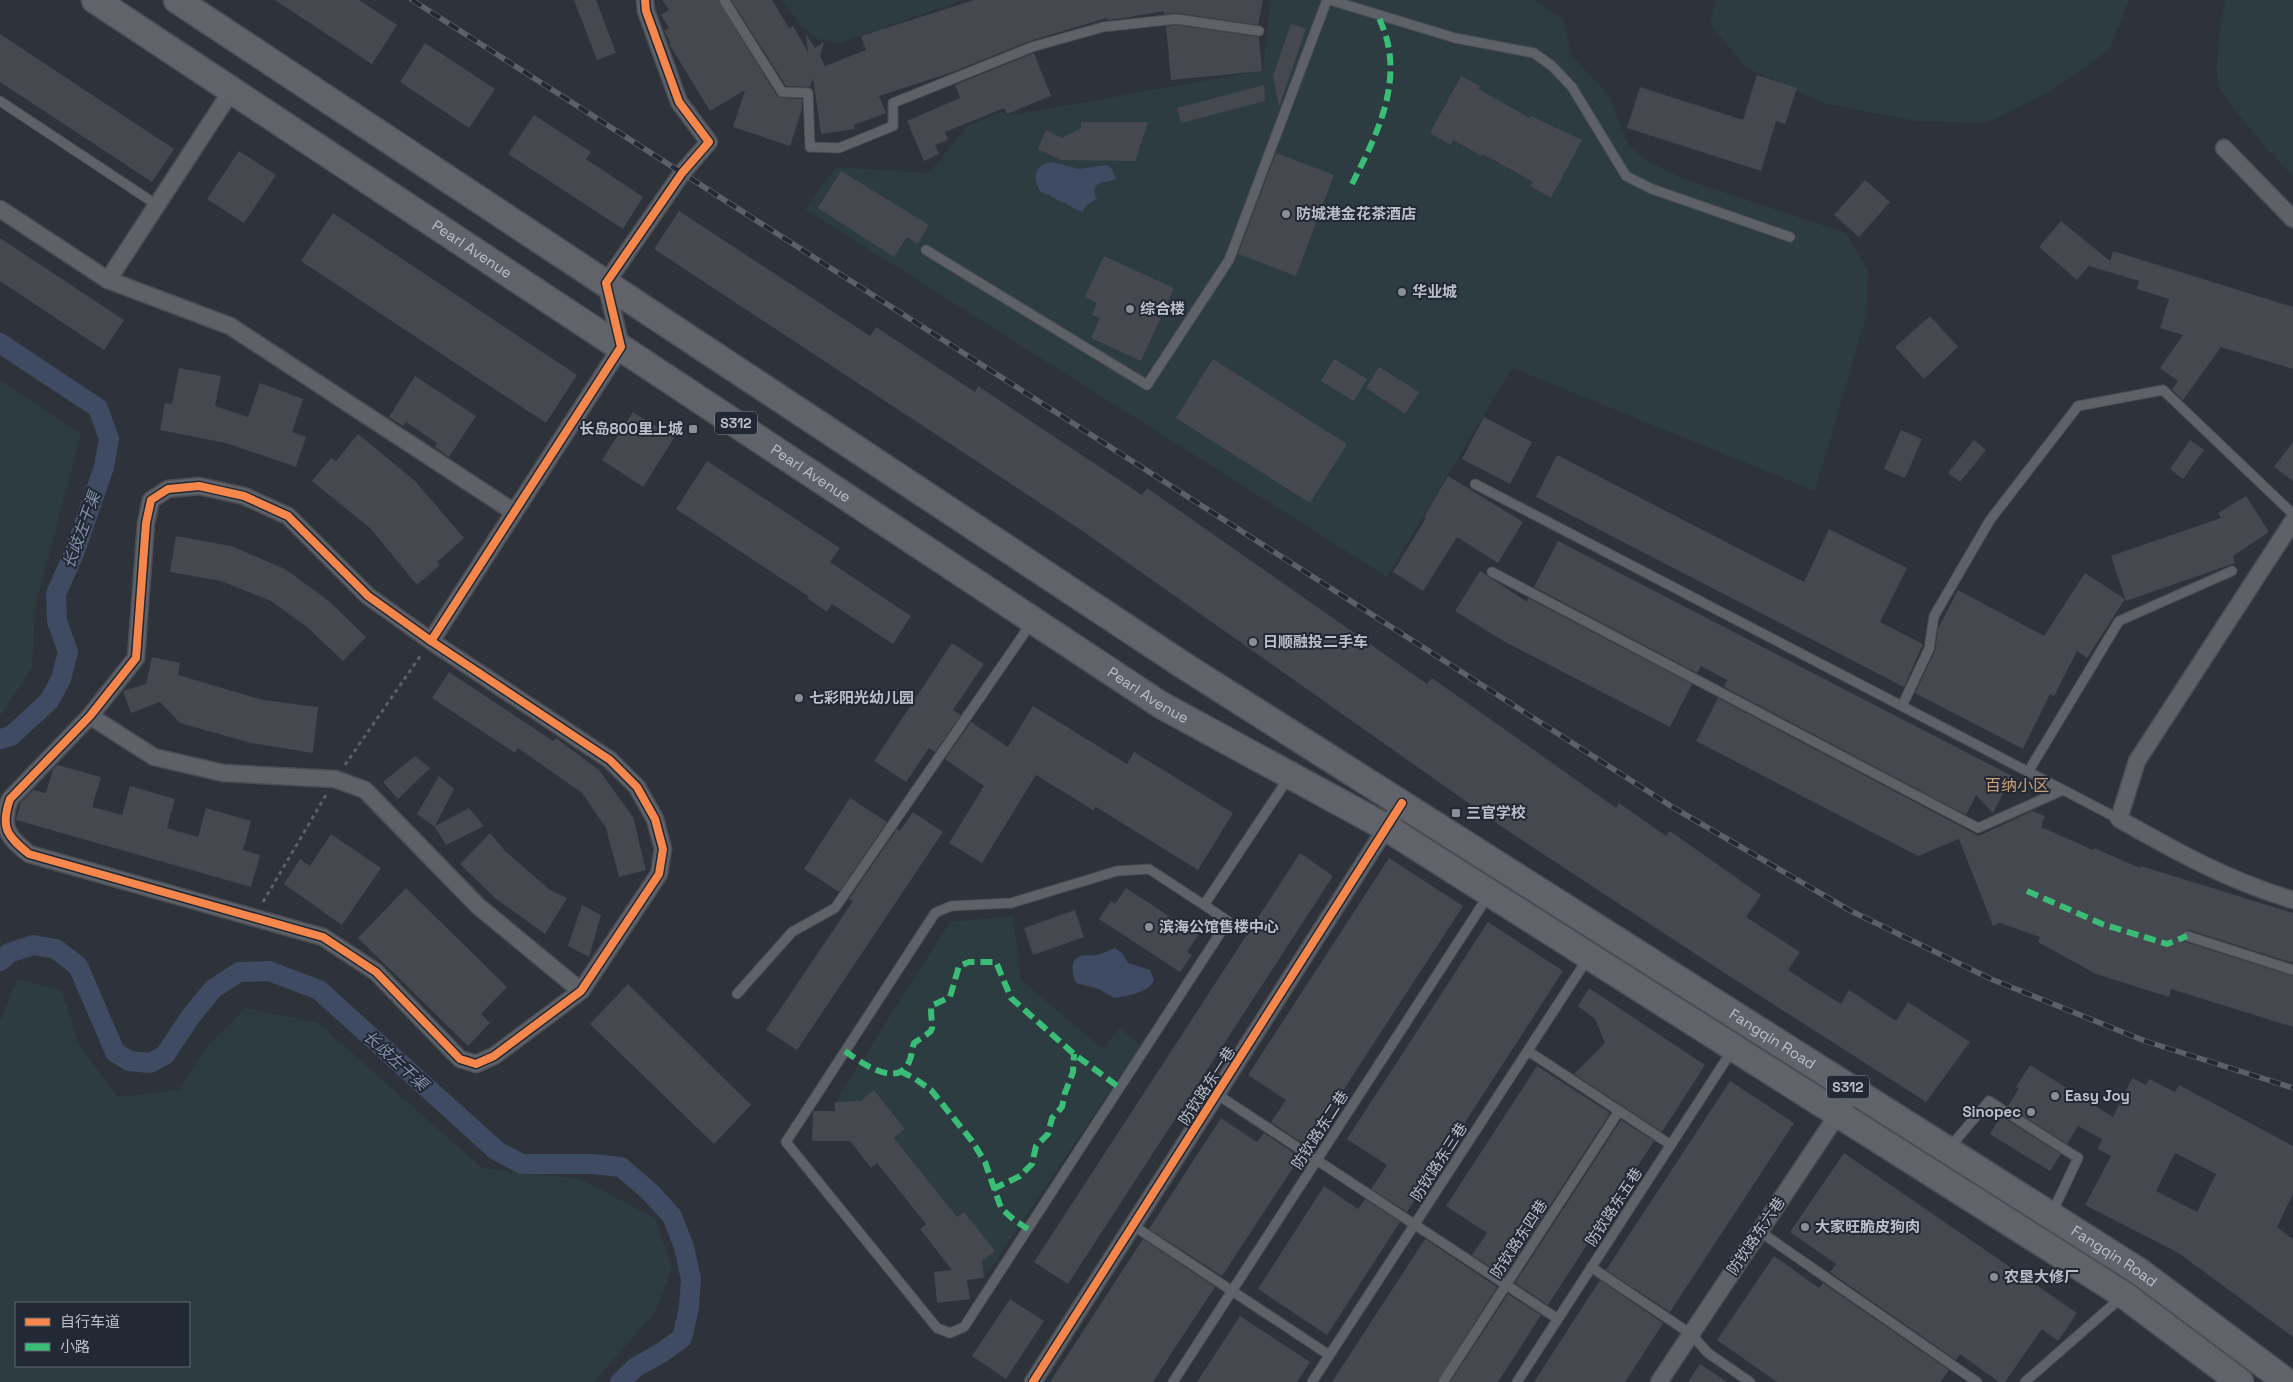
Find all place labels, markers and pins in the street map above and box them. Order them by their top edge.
place label: 防城港金花茶酒店 [1296,204,1416,223]
marker: 防城港金花茶酒店 [1280,208,1292,220]
place label: 华业城 [1412,282,1457,301]
marker: 华业城 [1396,286,1408,298]
place label: 综合楼 [1140,299,1185,318]
marker: 综合楼 [1124,303,1136,315]
place label: 长岛800里上城 [580,419,683,438]
marker: 长岛800里上城 [687,423,699,435]
place label: 日顺融投二手车 [1263,632,1368,651]
marker: 日顺融投二手车 [1247,636,1259,648]
place label: 七彩阳光幼儿园 [809,688,914,707]
marker: 七彩阳光幼儿园 [793,692,805,704]
place label: 三官学校 [1466,803,1526,822]
marker: 三官学校 [1450,807,1462,819]
place label: 滨海公馆售楼中心 [1159,917,1279,936]
marker: 滨海公馆售楼中心 [1143,921,1155,933]
place label: Easy Joy [2065,1086,2130,1105]
marker: Easy Joy [2049,1090,2061,1102]
place label: Sinopec [1962,1102,2021,1121]
marker: Sinopec [2025,1106,2037,1118]
place label: 大家旺脆皮狗肉 [1815,1217,1920,1236]
marker: 大家旺脆皮狗肉 [1799,1221,1811,1233]
place label: 农垦大修厂 [2004,1267,2079,1286]
marker: 农垦大修厂 [1988,1271,2000,1283]

